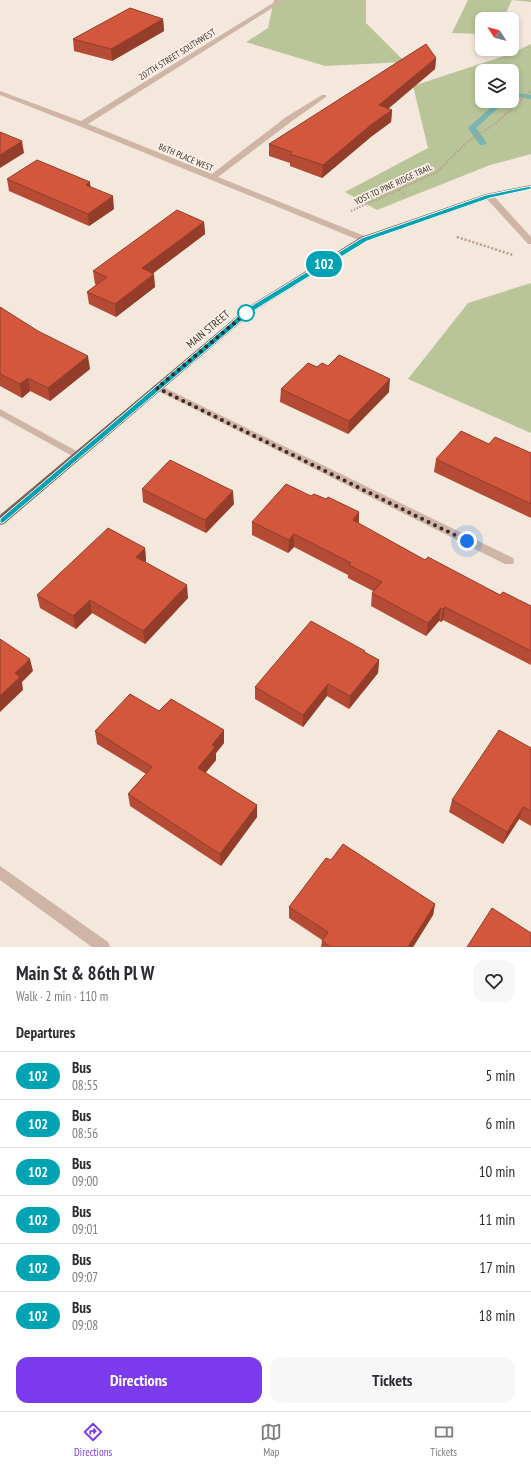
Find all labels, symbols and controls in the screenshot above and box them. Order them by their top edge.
north arrow [475,12,519,56]
map controls [475,12,519,108]
street label: 207TH STREET SOUTHWEST [137,26,217,82]
button: layers [475,64,519,108]
street label: 86TH PLACE WEST [157,141,215,173]
street label: YOST TO PINE RIDGE TRAIL [352,161,434,207]
line badge: 102 [301,251,347,277]
text: 102 [314,255,334,273]
unlabelled marker [237,304,255,322]
street label: MAIN STREET [183,307,233,351]
your location [457,531,477,551]
button: heart [473,960,515,1002]
text: Main St & 86th Pl W [16,961,155,985]
text: Walk · 2 min · 110 m [16,988,108,1005]
text: Departures [16,1023,75,1042]
text: Bus [72,1058,91,1077]
text: 5 min [485,1066,515,1085]
text: 102 [28,1067,48,1085]
text: 08:55 [72,1077,98,1094]
text: Bus [72,1106,91,1125]
text: 6 min [485,1114,515,1133]
text: 102 [28,1115,48,1133]
text: 08:56 [72,1125,98,1142]
text: Bus [72,1154,91,1173]
text: 10 min [479,1162,515,1181]
text: 102 [28,1163,48,1181]
text: 09:00 [72,1173,98,1190]
text: Bus [72,1202,91,1221]
text: 11 min [479,1210,515,1229]
text: 102 [28,1211,48,1229]
text: 09:01 [72,1221,98,1238]
text: Bus [72,1250,91,1269]
text: 17 min [479,1258,515,1277]
text: 102 [28,1259,48,1277]
text: 09:07 [72,1269,98,1286]
text: Bus [72,1298,91,1317]
text: 18 min [479,1306,515,1325]
text: 102 [28,1307,48,1325]
text: 09:08 [72,1317,98,1334]
button: Directions [16,1357,262,1403]
button: Tickets [270,1357,515,1403]
tab: Directions [74,1421,112,1459]
tab: Map [260,1421,282,1459]
tab: Tickets [430,1421,457,1459]

